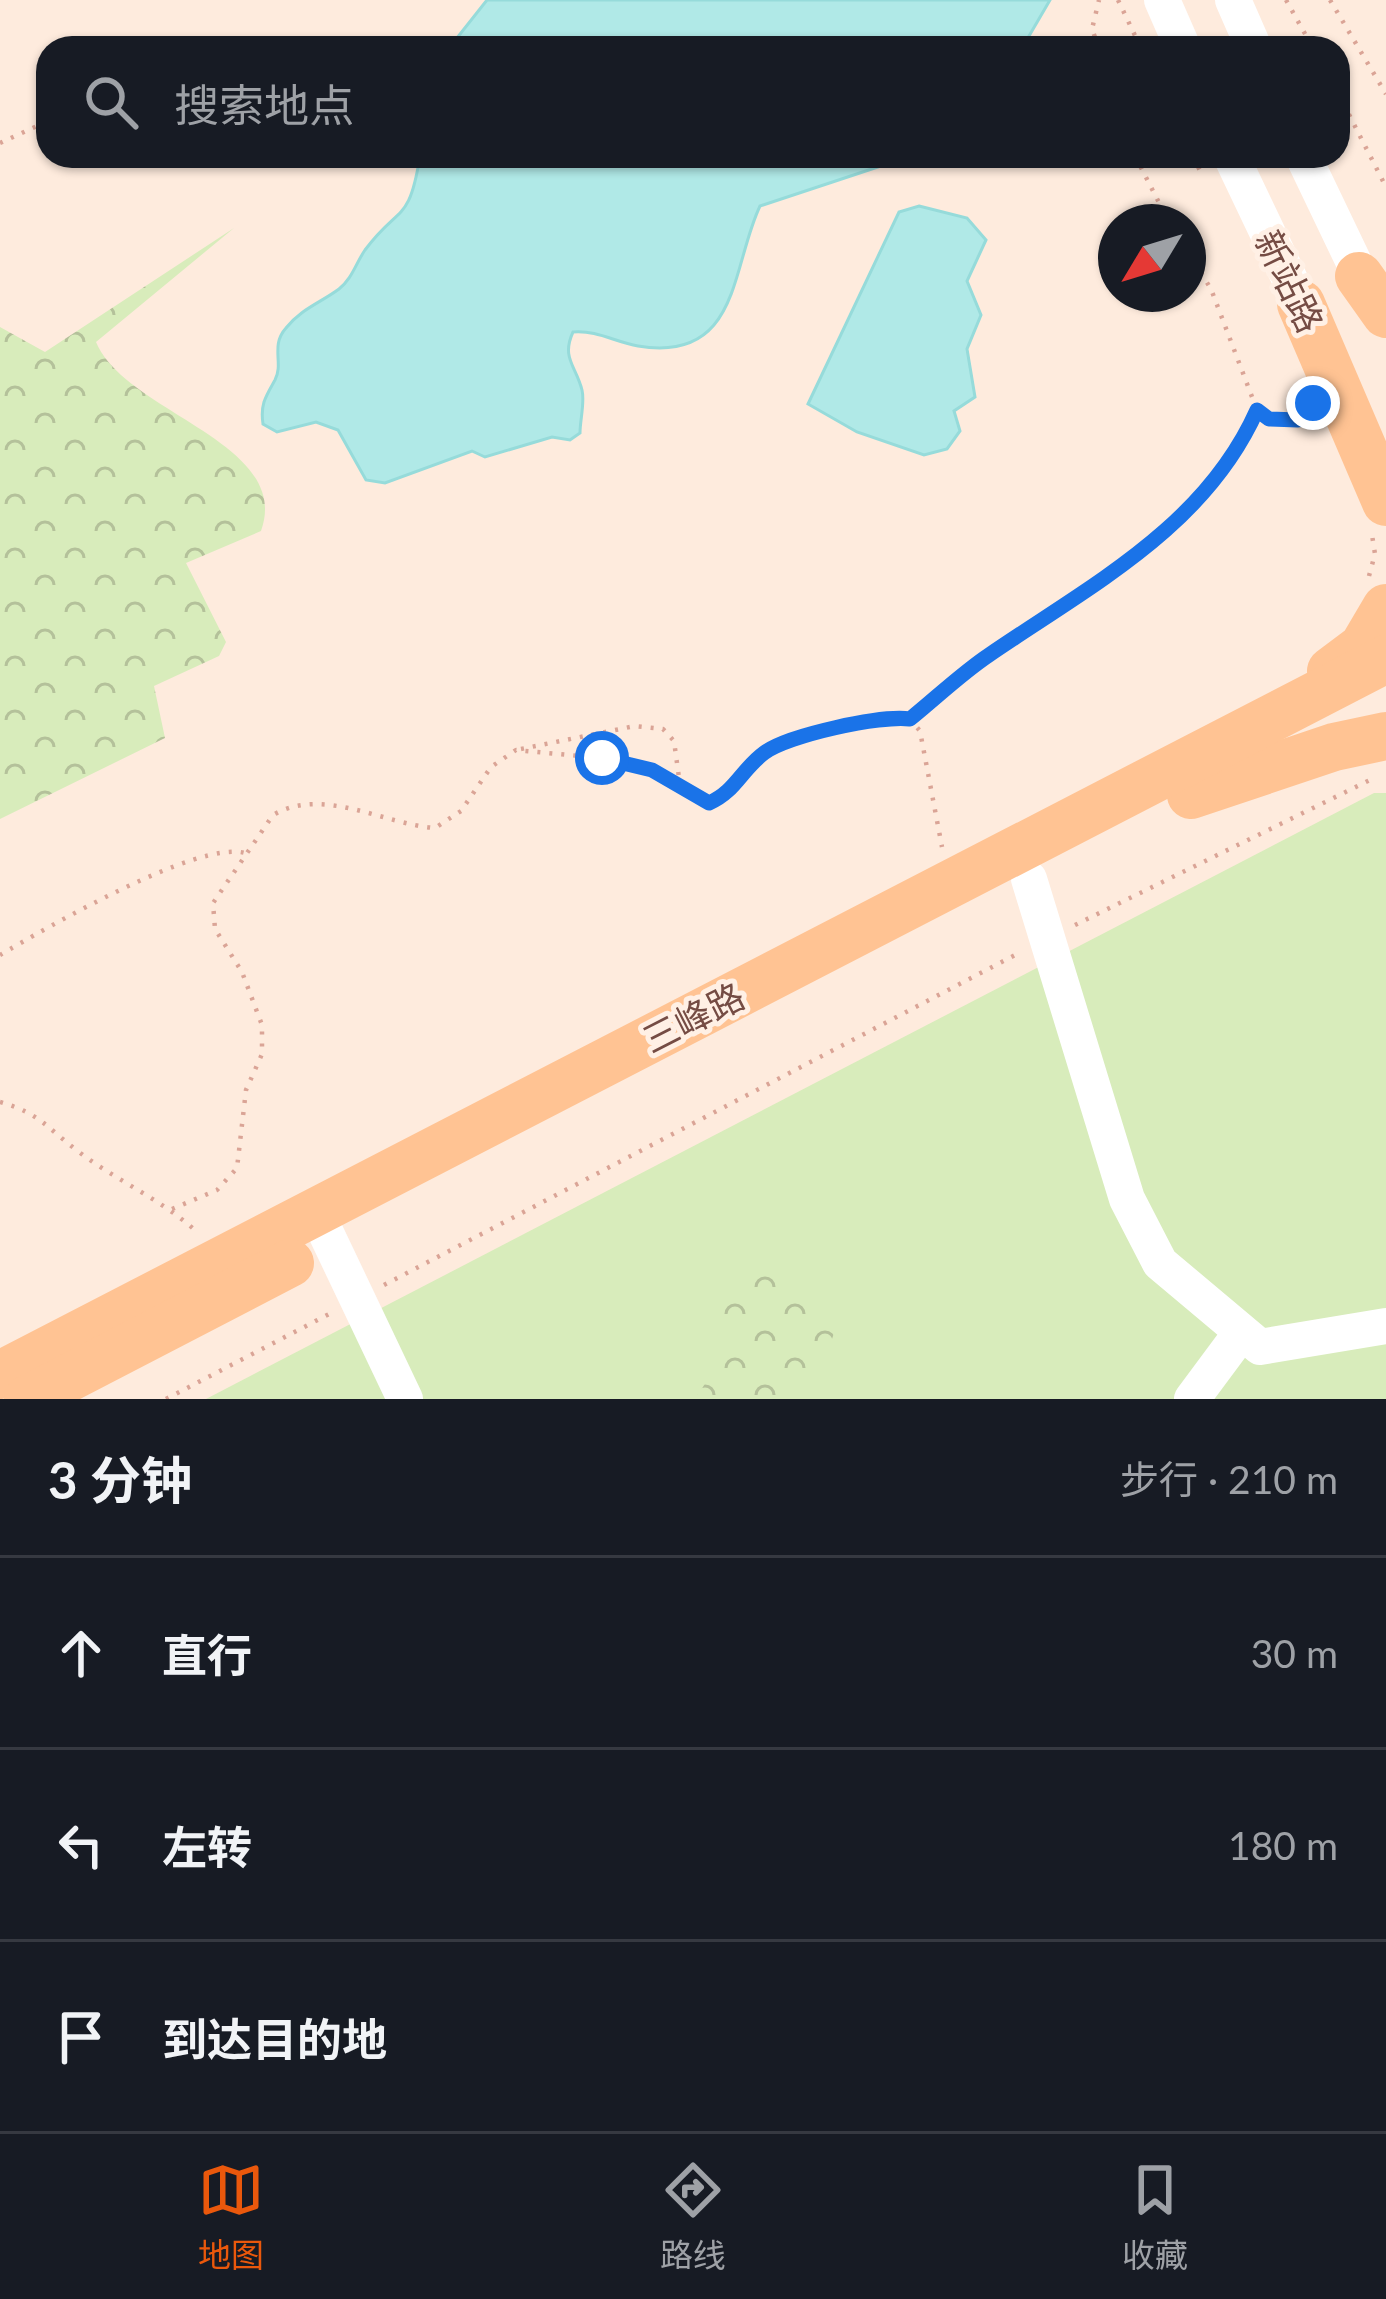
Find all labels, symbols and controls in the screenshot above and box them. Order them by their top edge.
search box [36,36,1350,168]
icon: search [78,69,144,135]
text: 搜索地点 [174,78,354,132]
north arrow [1098,204,1206,312]
street label: 新站路 [1247,223,1333,339]
route end [1286,376,1340,430]
route start [575,731,629,785]
street label: 三峰路 [635,973,751,1061]
text: 3 分钟 [48,1449,192,1510]
text: 步行 · 210 m [1120,1456,1338,1502]
icon: ahead [48,1620,114,1686]
text: 直行 [162,1628,252,1682]
text: 30 m [1251,1630,1338,1676]
icon: left [48,1812,114,1878]
text: 左转 [162,1820,252,1874]
text: 180 m [1228,1822,1338,1868]
icon: arrive [48,2004,114,2070]
text: 到达目的地 [162,2012,387,2066]
tab: 地图 [198,2157,264,2277]
tab: 路线 [660,2157,726,2277]
tab: 收藏 [1122,2157,1188,2277]

